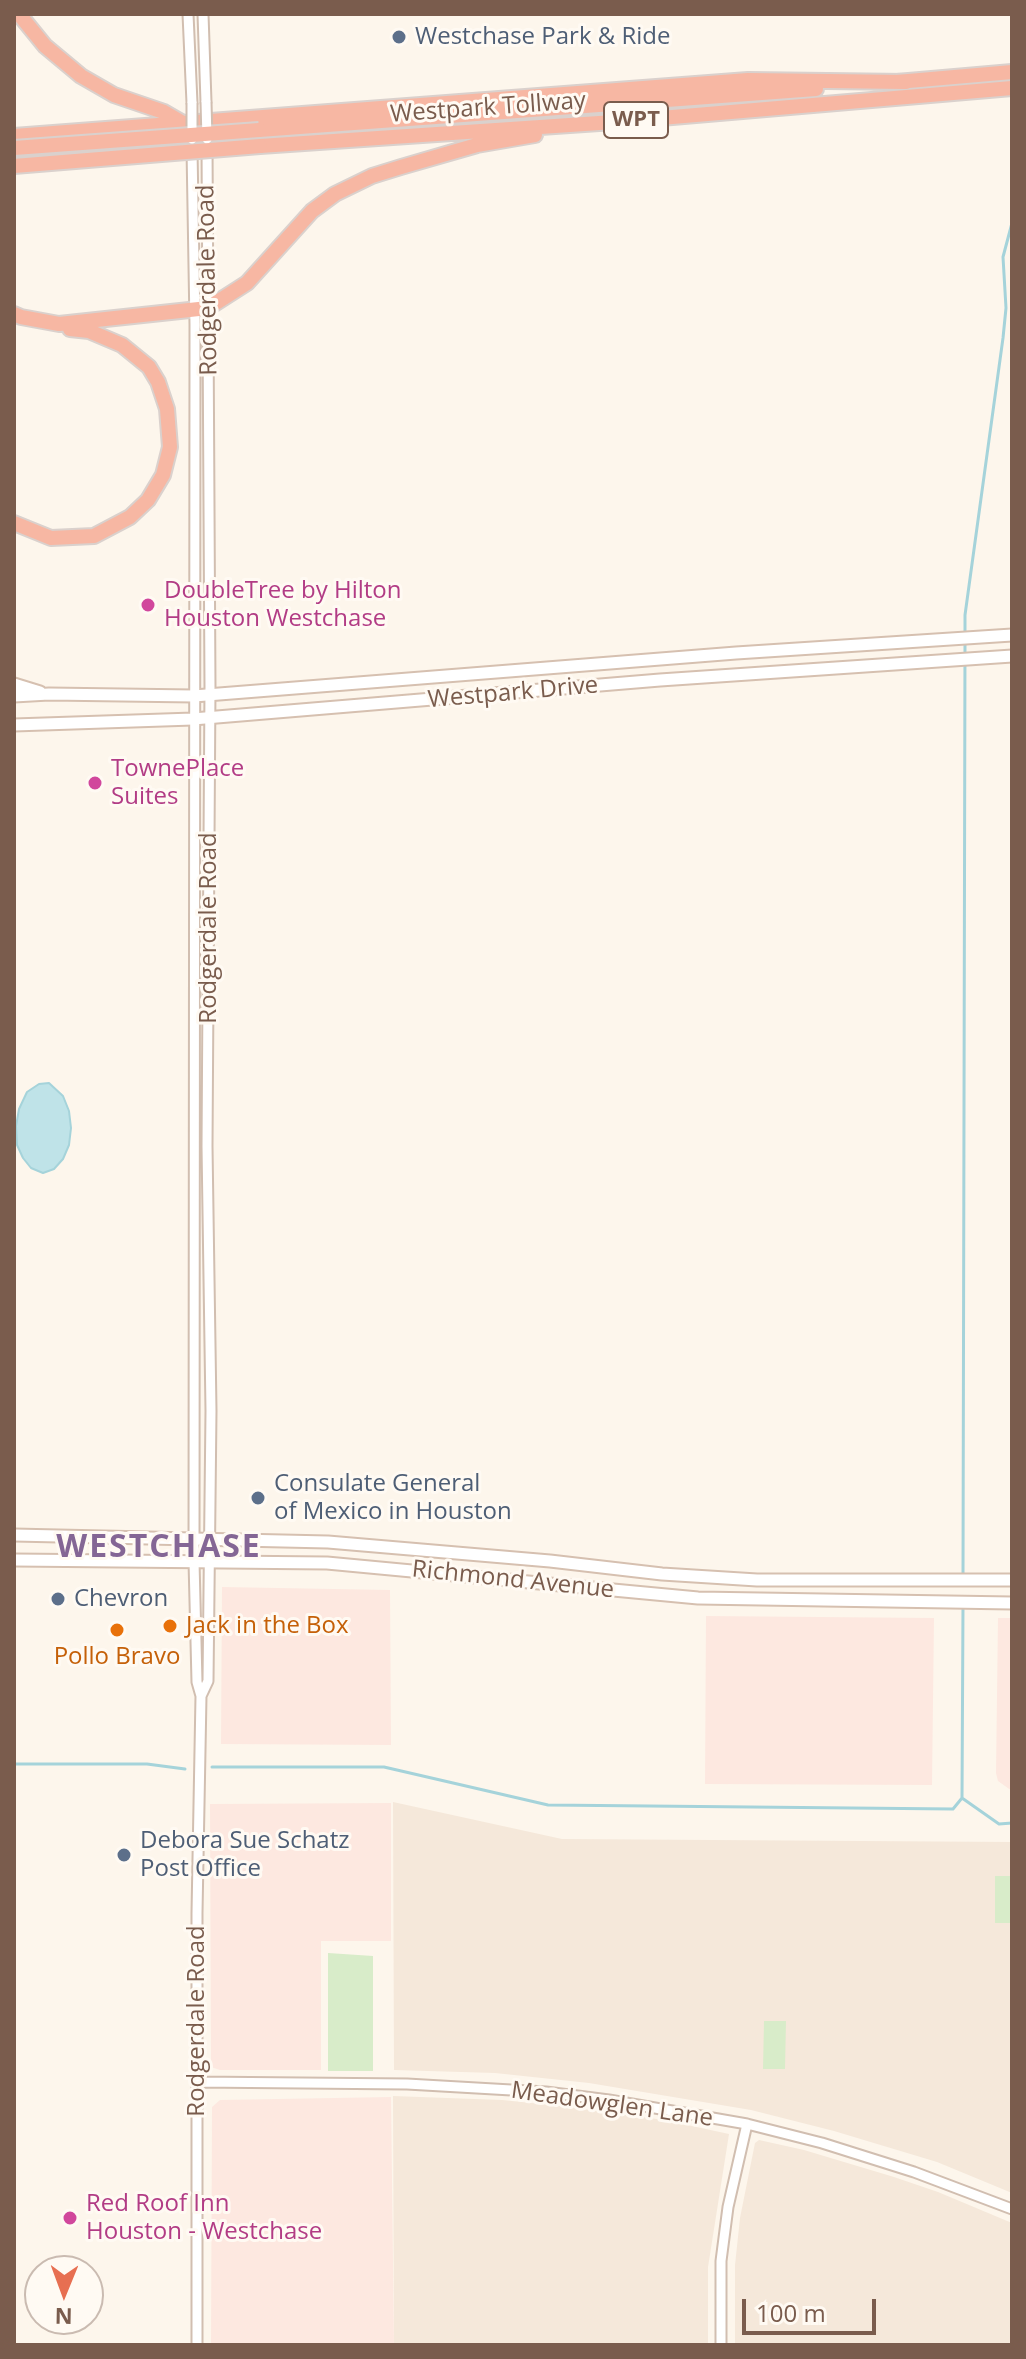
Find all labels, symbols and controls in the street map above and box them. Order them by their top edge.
place label: Westchase Park & Ride [415,23,671,51]
marker: Westchase Park & Ride [390,28,408,46]
street label: Westpark Tollway [389,87,587,129]
road number: WPT [604,102,668,138]
street label: Rodgerdale Road [192,184,224,376]
place label: DoubleTree by Hilton Houston Westchase [164,577,401,633]
marker: DoubleTree by Hilton Houston Westchase [139,596,157,614]
street label: Westpark Drive [427,671,599,715]
place label: TownePlace Suites [111,755,244,811]
marker: TownePlace Suites [86,774,104,792]
street label: Rodgerdale Road [195,832,223,1024]
place label: Consulate General of Mexico in Houston [274,1470,512,1526]
marker: Consulate General of Mexico in Houston [249,1489,267,1507]
district label: WESTCHASE [56,1529,262,1567]
street label: Richmond Avenue [411,1555,615,1605]
place label: Chevron [74,1585,168,1613]
marker: Chevron [49,1590,67,1608]
place label: Jack in the Box [186,1612,349,1640]
marker: Jack in the Box [161,1617,179,1635]
marker: Pollo Bravo [108,1621,126,1639]
place label: Pollo Bravo [54,1643,180,1671]
place label: Debora Sue Schatz Post Office [140,1827,349,1883]
marker: Debora Sue Schatz Post Office [115,1846,133,1864]
street label: Rodgerdale Road [183,1925,211,2117]
street label: Meadowglen Lane [509,2077,715,2133]
place label: Red Roof Inn Houston - Westchase [86,2190,322,2246]
marker: Red Roof Inn Houston - Westchase [61,2209,79,2227]
north arrow [24,2255,104,2335]
scale bar [746,2283,880,2333]
text: 100 m [756,2296,826,2329]
text: N [54,2302,73,2332]

